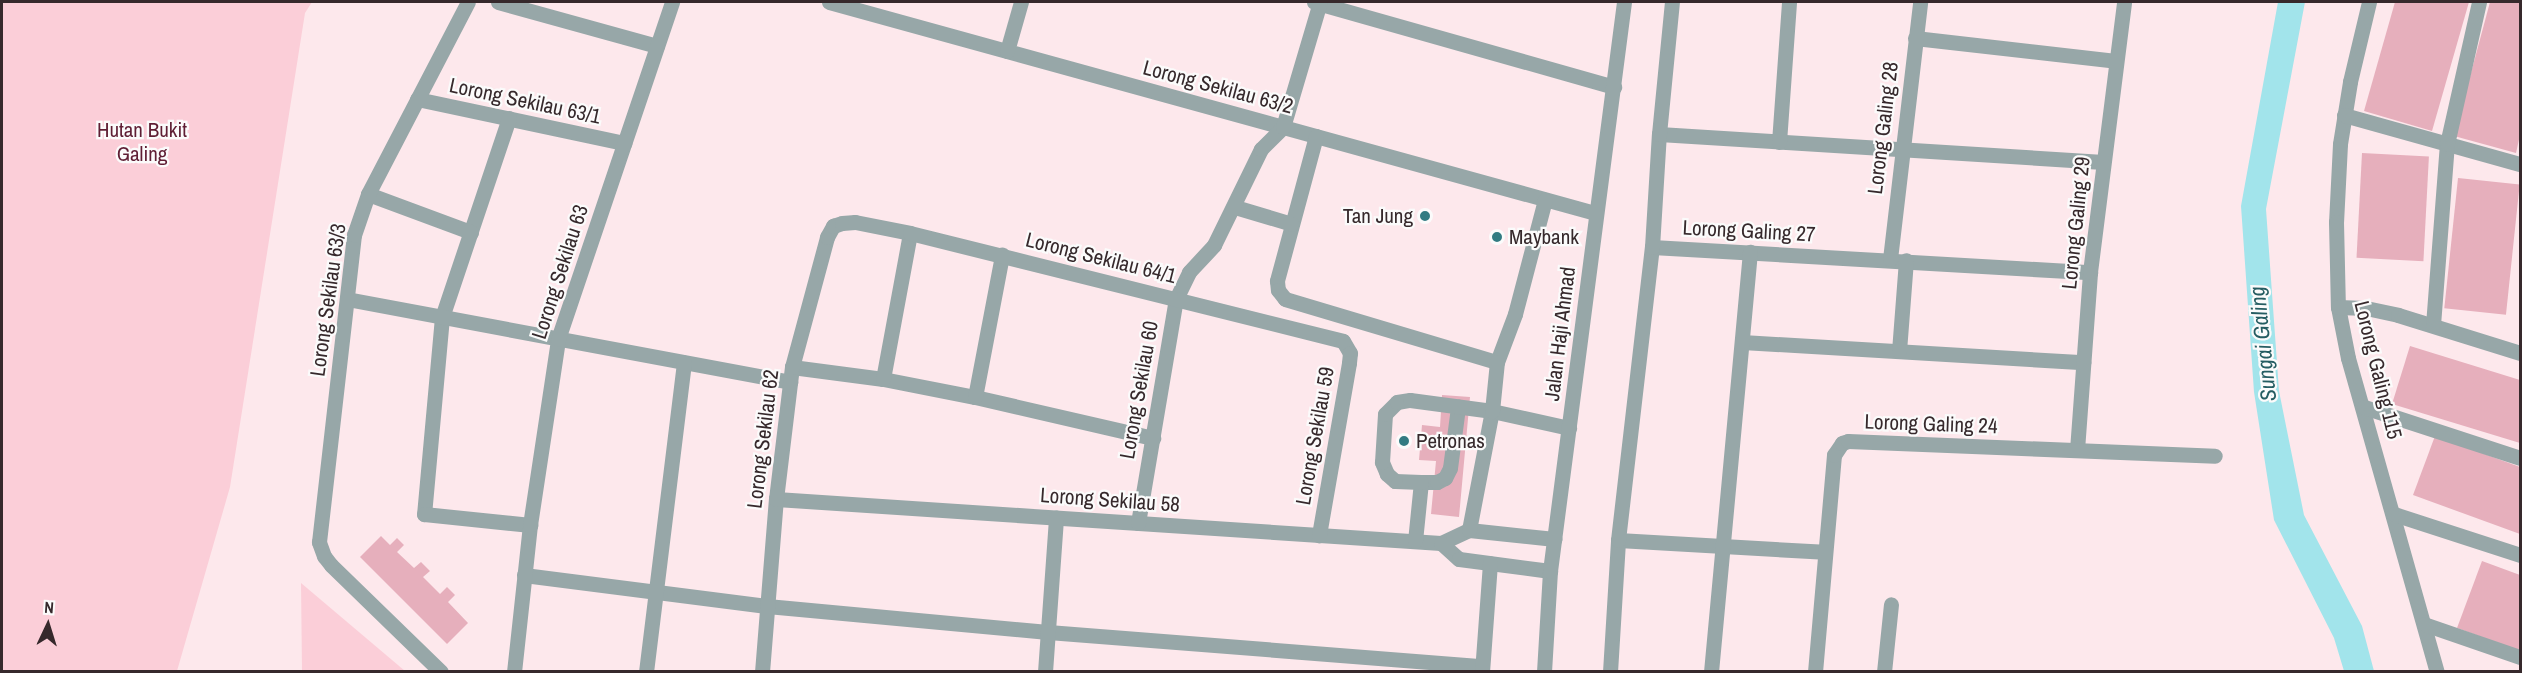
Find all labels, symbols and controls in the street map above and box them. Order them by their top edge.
street label: Lorong Sekilau 63/2 [1140,55,1296,119]
street label: Lorong Galing 28 [1862,60,1904,196]
street label: Lorong Sekilau 63/1 [447,73,603,129]
park label: Hutan Bukit Galing [97,117,187,167]
street label: Lorong Galing 29 [2057,156,2095,290]
street label: Lorong Sekilau 63 [526,202,594,342]
place label: Tan Jung [1343,203,1413,229]
marker: Tan Jung [1418,209,1432,223]
street label: Lorong Galing 27 [1682,215,1816,247]
street label: Lorong Sekilau 63/3 [305,222,351,378]
place label: Maybank [1509,224,1579,250]
street label: Lorong Sekilau 64/1 [1023,227,1179,289]
marker: Maybank [1490,230,1504,244]
street label: Jalan Haji Ahmad [1539,265,1581,403]
water label: Sungai Galing [2244,285,2282,403]
street label: Lorong Galing 115 [2349,298,2407,442]
street label: Lorong Sekilau 60 [1114,319,1164,461]
street label: Lorong Sekilau 59 [1290,365,1340,507]
street label: Lorong Sekilau 62 [742,368,784,510]
street label: Lorong Galing 24 [1864,409,1998,439]
place label: Petronas [1416,428,1485,454]
marker: Petronas [1397,434,1411,448]
street label: Lorong Sekilau 58 [1039,483,1181,517]
north arrow [18,595,78,655]
text: N [44,596,55,618]

